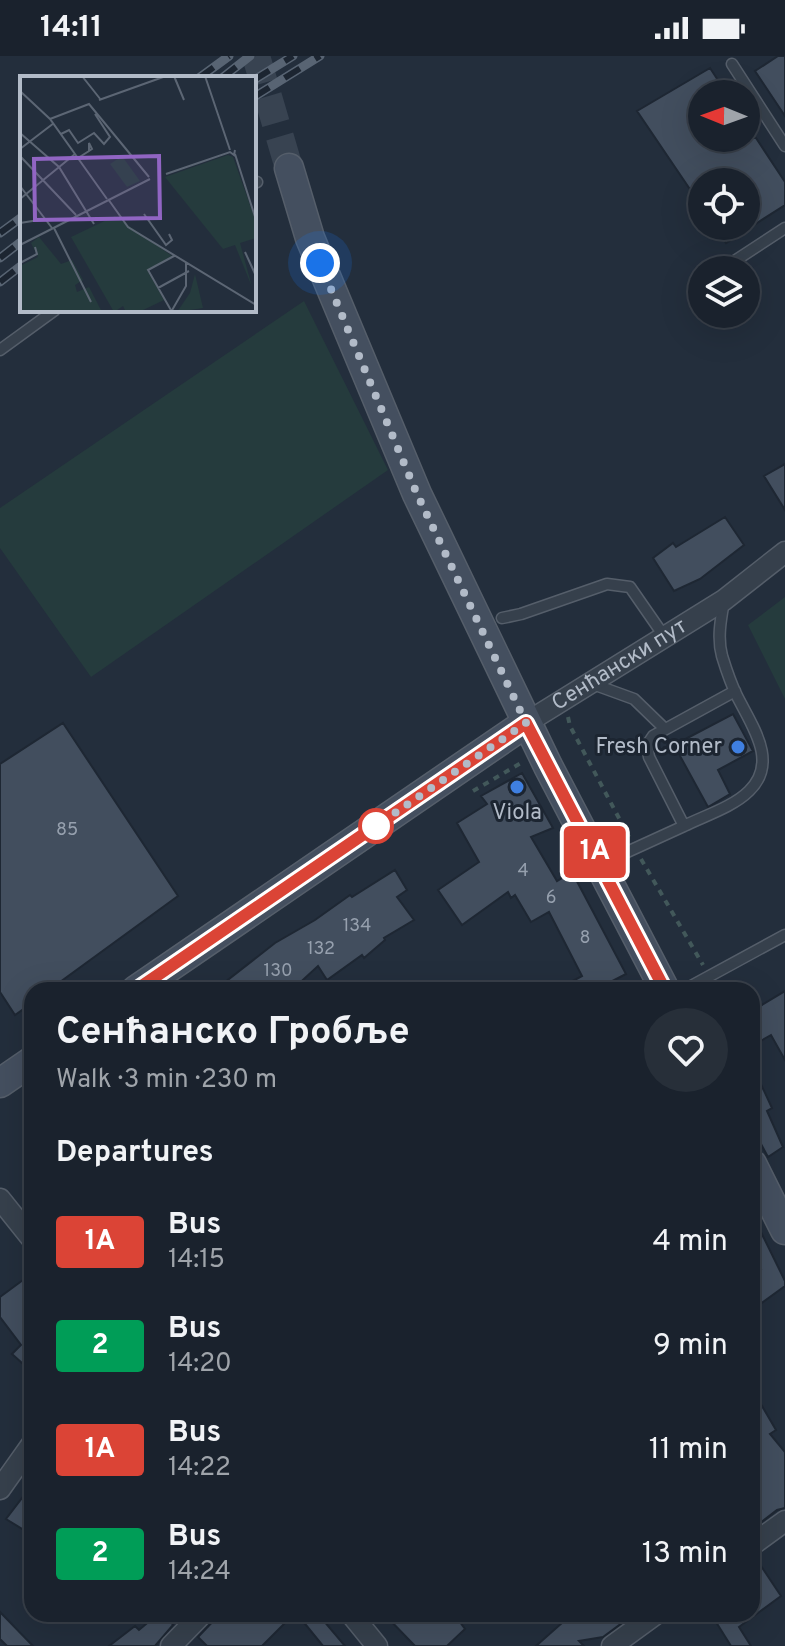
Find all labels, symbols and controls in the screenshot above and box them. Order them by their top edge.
text: 14:11 [40,10,103,47]
inset map [20,76,256,312]
north arrow [688,80,760,152]
map controls [688,80,760,328]
button: locate [688,168,760,240]
your location [300,243,340,283]
button: layers [688,256,760,328]
street label: Сенћански пут [547,613,692,717]
place label: Fresh Corner [596,734,722,761]
marker: Fresh Corner [729,738,747,756]
marker: Viola [508,778,526,796]
place label: Viola [492,800,542,827]
unlabelled marker [359,809,393,843]
house number: 85 [56,819,78,842]
line badge: 1A [559,826,631,878]
text: 1A [580,834,610,870]
house number: 4 [517,860,529,883]
house number: 6 [546,887,556,910]
house number: 134 [343,915,371,938]
house number: 8 [580,927,591,950]
house number: 132 [307,938,335,961]
house number: 130 [264,960,292,983]
button: heart [644,1008,728,1092]
text: Сенћанско Гробље [56,1009,410,1058]
text: Walk · 3 min · 230 m [56,1064,277,1097]
text: Departures [56,1135,214,1172]
text: Bus [168,1207,221,1244]
text: 1A [85,1224,115,1260]
text: 4 min [652,1224,728,1261]
text: 14:15 [168,1244,225,1277]
text: Bus [168,1311,221,1348]
text: 2 [91,1328,109,1364]
text: 9 min [653,1328,728,1365]
text: 14:20 [168,1348,232,1381]
text: Bus [168,1415,221,1452]
text: 1A [85,1432,115,1468]
text: 11 min [649,1432,728,1469]
text: 14:22 [168,1452,231,1485]
text: Bus [168,1519,221,1556]
text: 2 [91,1536,109,1572]
text: 13 min [642,1536,728,1573]
text: 14:24 [168,1556,231,1589]

